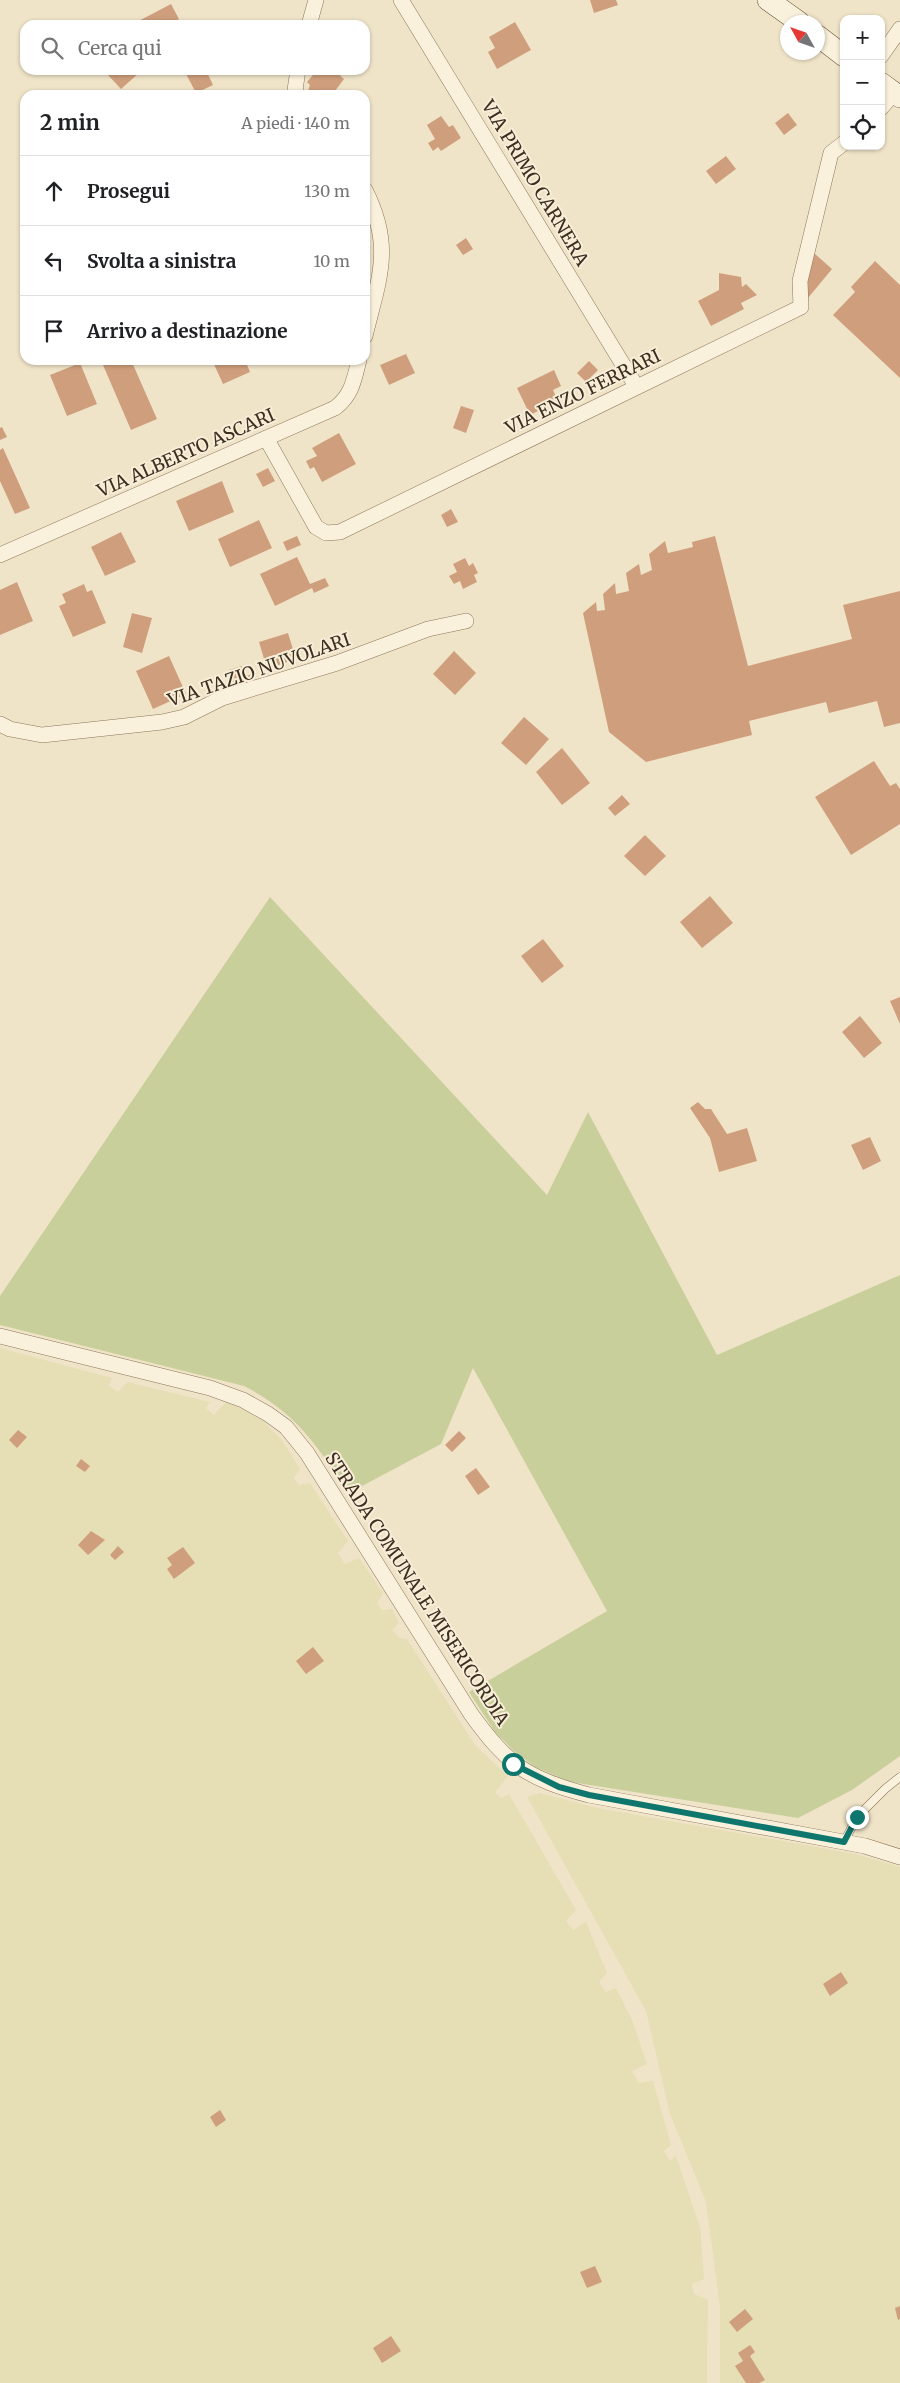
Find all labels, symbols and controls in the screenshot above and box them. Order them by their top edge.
north arrow [780,15,825,60]
map controls [840,15,885,150]
button: + [840,15,885,60]
search box [20,20,370,75]
icon: search [38,34,66,62]
text: Cerca qui [78,36,162,60]
button: − [840,60,885,105]
street label: VIA PRIMO CARNERA [476,95,594,270]
button: locate [840,105,885,150]
text: 2 min [40,109,100,136]
text: A piedi · 140 m [241,113,350,133]
icon: ahead [40,177,68,205]
text: Prosegui [87,179,170,203]
text: 130 m [304,181,350,201]
icon: left [40,247,68,275]
text: Svolta a sinistra [87,249,236,273]
text: 10 m [313,251,350,271]
icon: arrive [40,317,68,345]
text: Arrivo a destinazione [87,319,287,343]
street label: VIA ENZO FERRARI [500,344,664,440]
street label: VIA ALBERTO ASCARI [92,403,278,503]
street label: VIA TAZIO NUVOLARI [164,627,353,712]
street label: STRADA COMUNALE MISERICORDIA [320,1448,515,1730]
route start [502,1753,525,1776]
route end [846,1806,869,1829]

